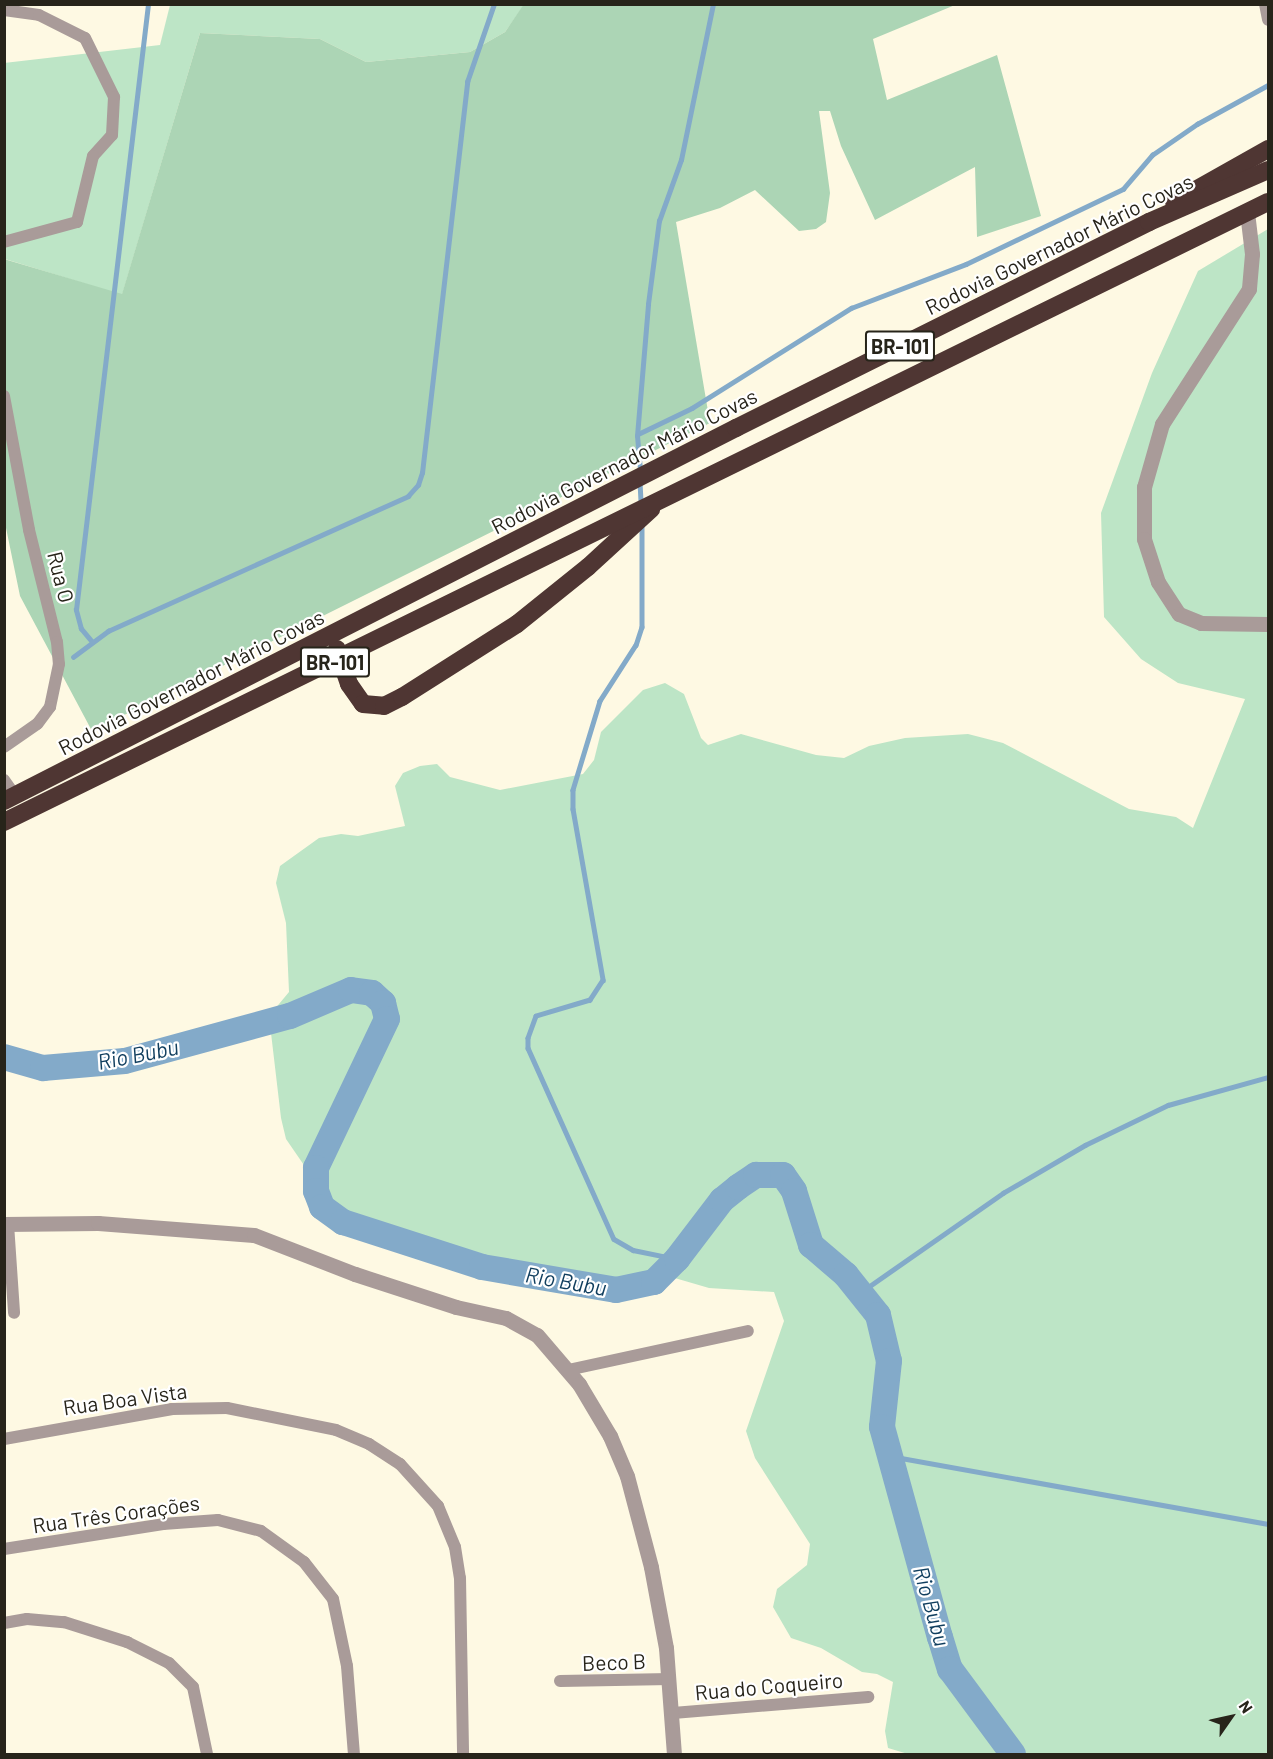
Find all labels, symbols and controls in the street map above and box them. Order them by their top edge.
street label: Rodovia Governador Mário Covas [921,168,1197,320]
road number: BR-101 [864,329,936,363]
street label: Rodovia Governador Mário Covas [487,383,761,539]
street label: Rua O [42,549,80,605]
street label: Rodovia Governador Mário Covas [54,604,328,760]
road number: BR-101 [299,645,371,679]
water label: Rio Bubu [95,1033,181,1075]
water label: Rio Bubu [523,1261,609,1301]
street label: Rua Boa Vista [61,1378,189,1420]
street label: Rua Três Corações [31,1490,201,1538]
water label: Rio Bubu [908,1563,956,1649]
street label: Beco B [582,1648,646,1676]
street label: Rua do Coqueiro [694,1667,844,1705]
north arrow [1201,1687,1261,1747]
text: N [1235,1697,1257,1716]

